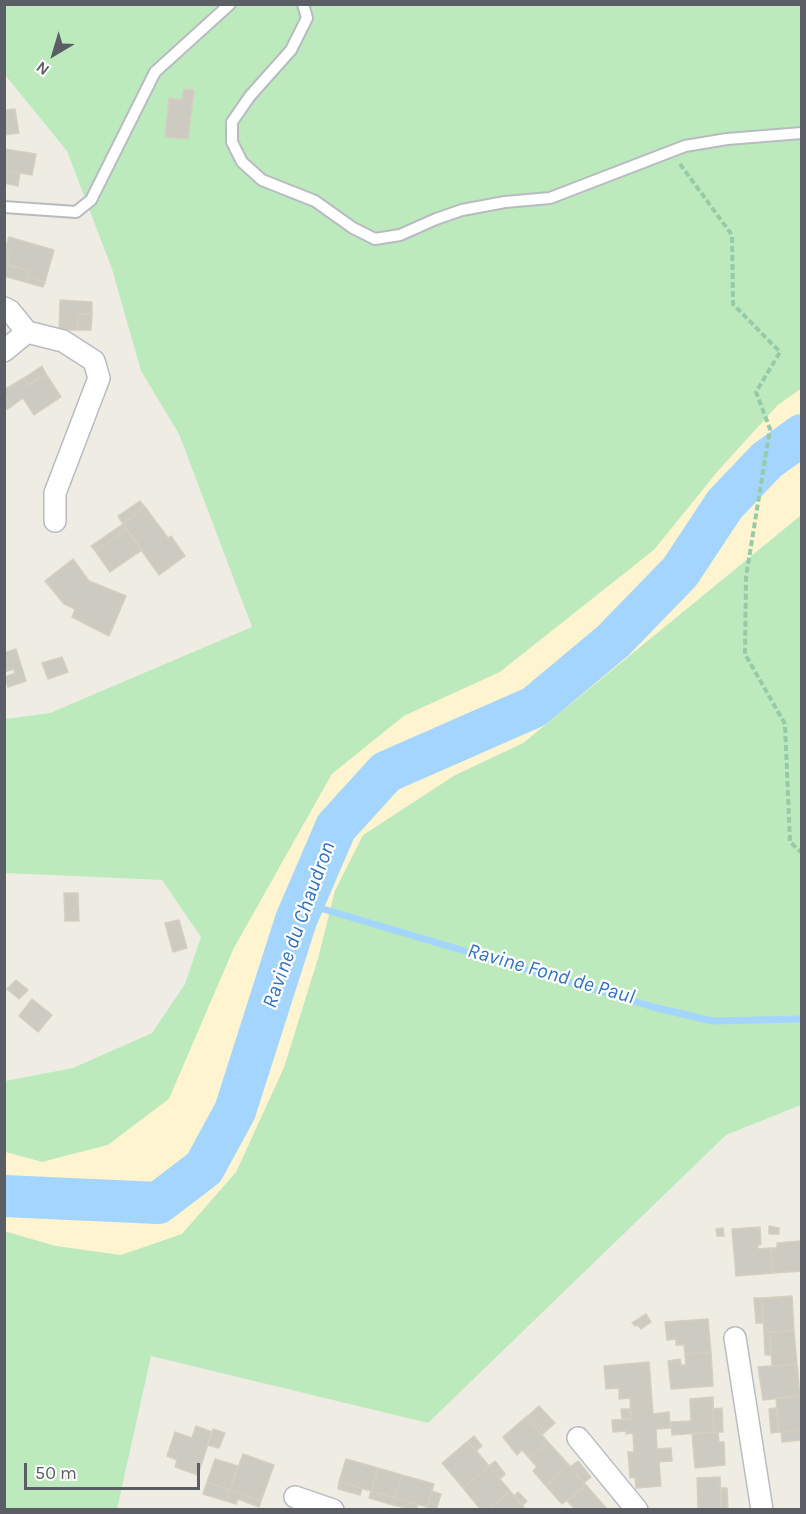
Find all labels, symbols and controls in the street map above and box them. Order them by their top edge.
north arrow [24,24,84,84]
text: N [32,58,53,80]
water label: Ravine du Chaudron [257,838,341,1012]
water label: Ravine Fond de Paul [464,938,638,1010]
scale bar [27,1451,202,1489]
text: 50 m [35,1462,77,1484]

